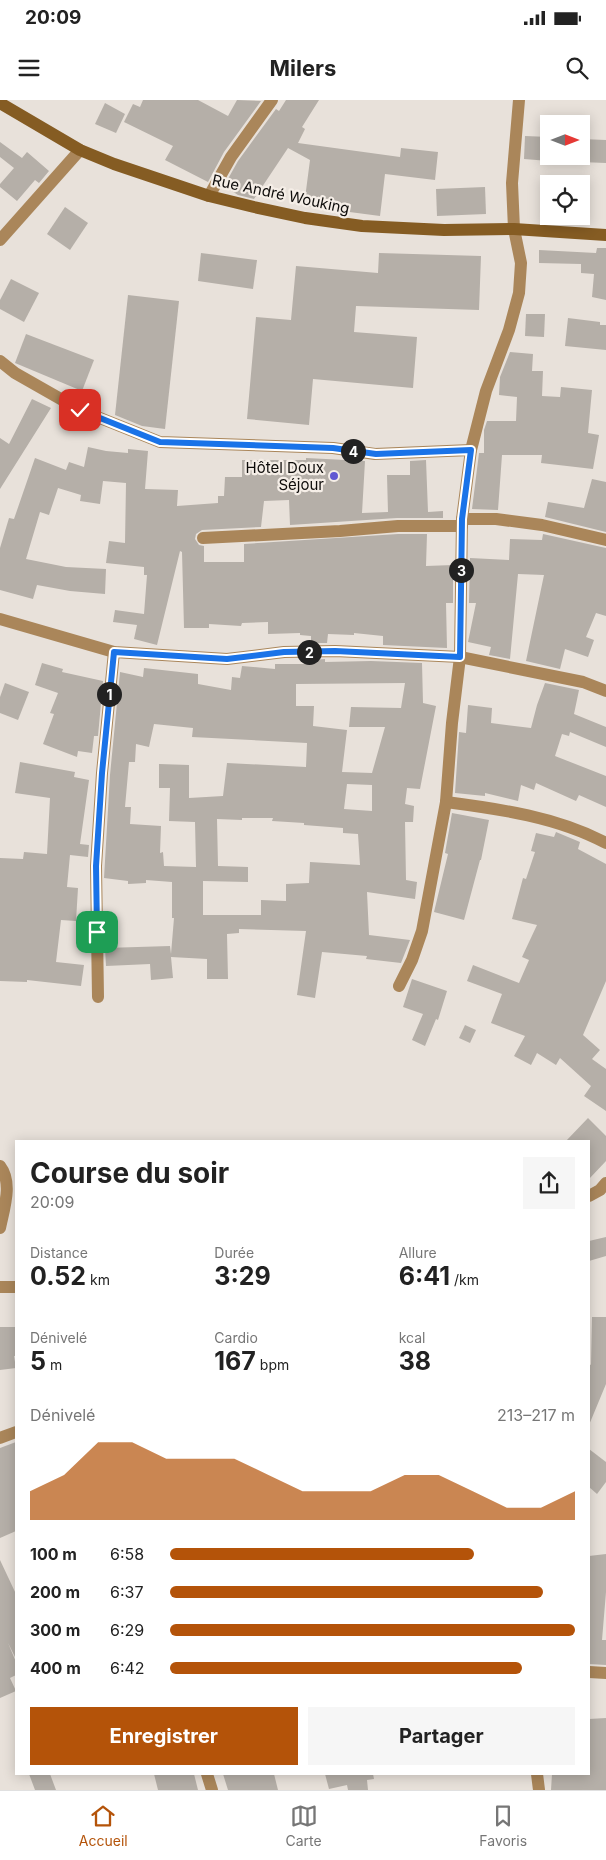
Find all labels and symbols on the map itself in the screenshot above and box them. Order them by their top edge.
north arrow [540,115,590,165]
street label: Rue André Wouking [211,170,351,218]
pin [59,389,101,431]
pin: 4 [340,438,366,464]
place label: Hôtel Doux Séjour [246,458,324,494]
marker: Hôtel Doux Séjour [328,470,340,482]
pin: 3 [448,558,474,582]
pin: 2 [296,640,322,664]
pin: 1 [96,682,122,706]
pin [76,911,118,953]

